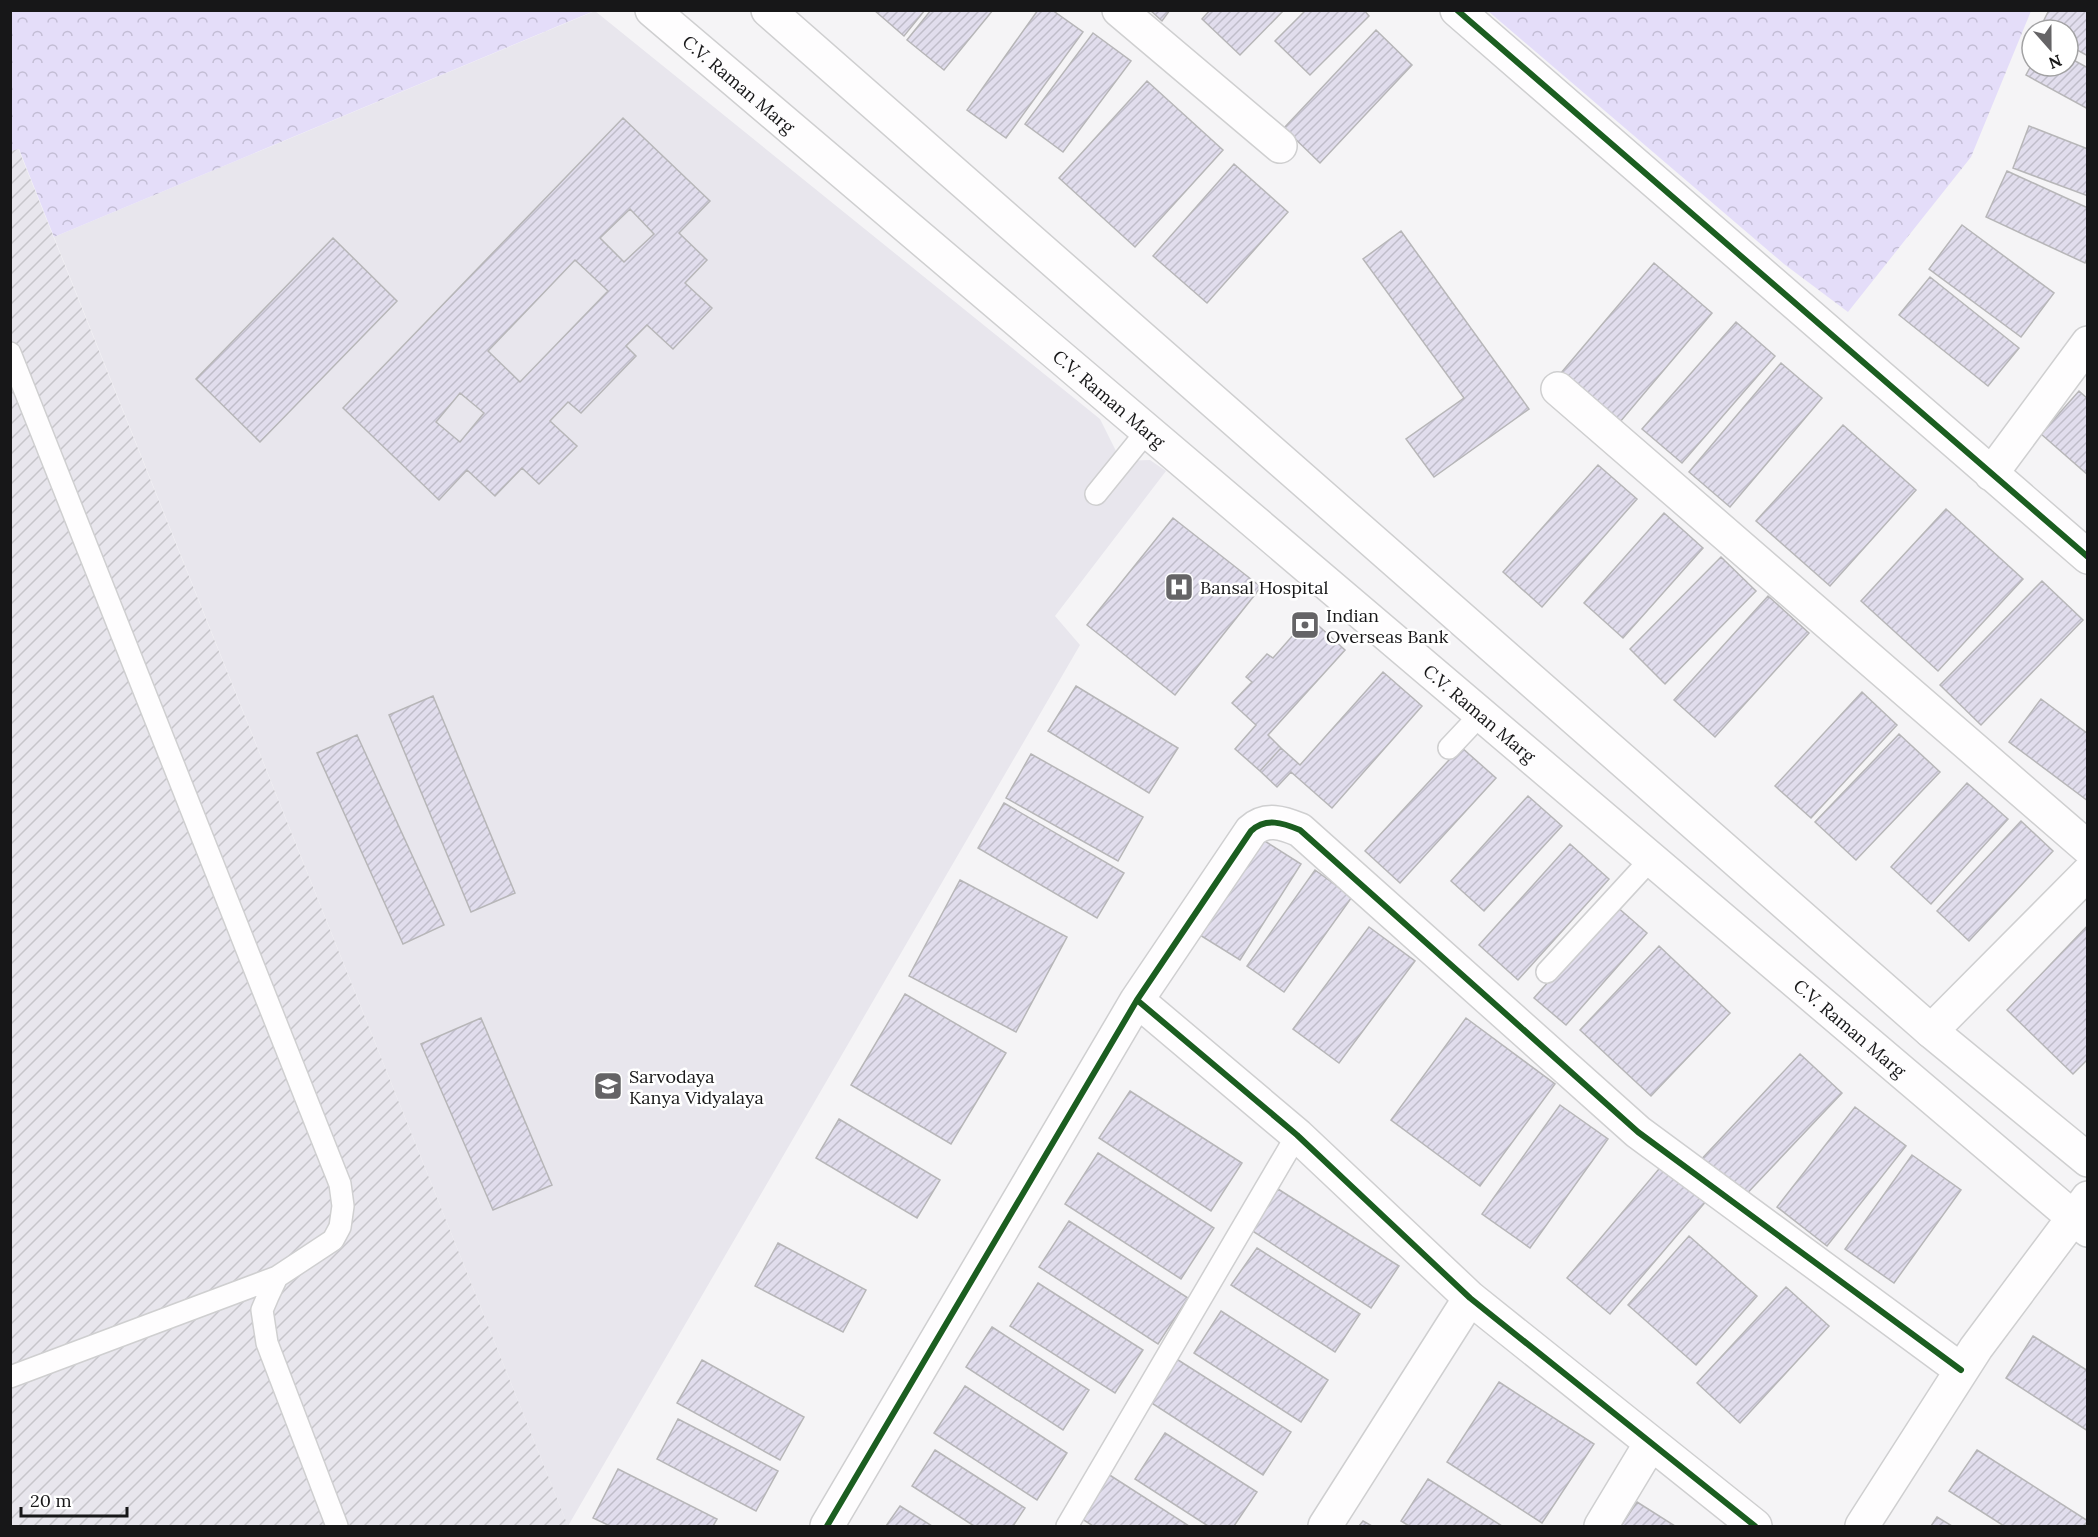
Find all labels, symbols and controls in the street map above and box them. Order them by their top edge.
north arrow [2020,18,2080,78]
street label: C.V. Raman Marg [678,30,800,139]
text: N [2046,50,2065,74]
street label: C.V. Raman Marg [1048,344,1171,453]
hospital icon: Bansal Hospital [1163,571,1195,603]
place label: Bansal Hospital [1200,576,1329,599]
place label: Indian Overseas Bank [1326,604,1449,648]
bank icon: Indian Overseas Bank [1289,609,1321,641]
street label: C.V. Raman Marg [1419,659,1541,768]
street label: C.V. Raman Marg [1789,974,1912,1083]
place label: Sarvodaya Kanya Vidyalaya [629,1065,764,1109]
school or university icon: Sarvodaya Kanya Vidyalaya [592,1070,624,1102]
scale bar [21,1480,128,1518]
text: 20 m [30,1489,72,1512]

